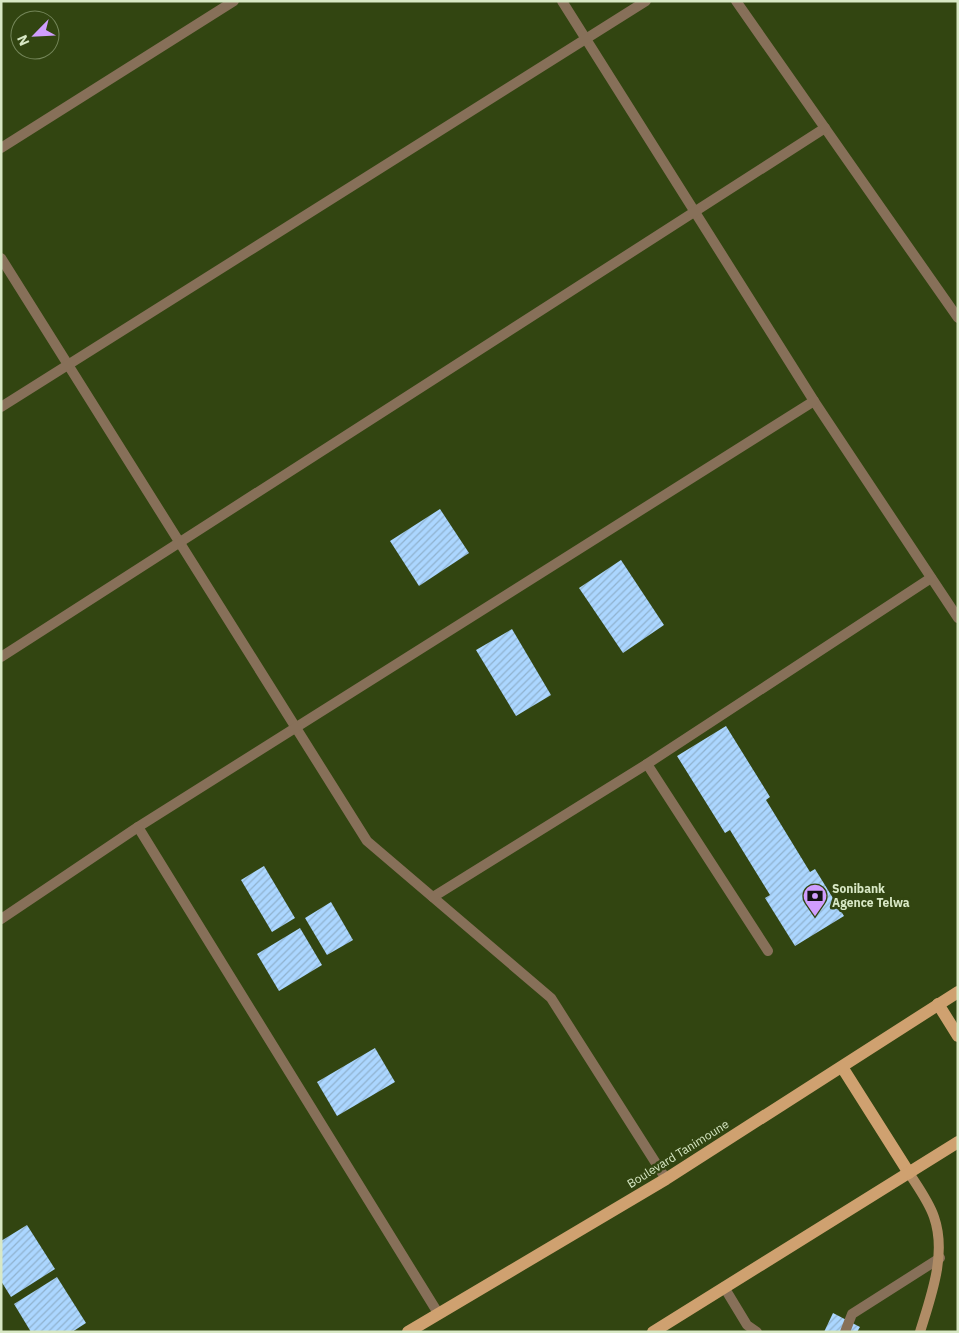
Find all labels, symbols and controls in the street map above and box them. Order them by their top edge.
north arrow [10,10,60,60]
text: N [13,32,33,49]
place label: Sonibank Agence Telwa [832,881,910,910]
bank icon: Sonibank Agence Telwa [802,883,828,917]
street label: Boulevard Tanimoune [624,1116,732,1191]

